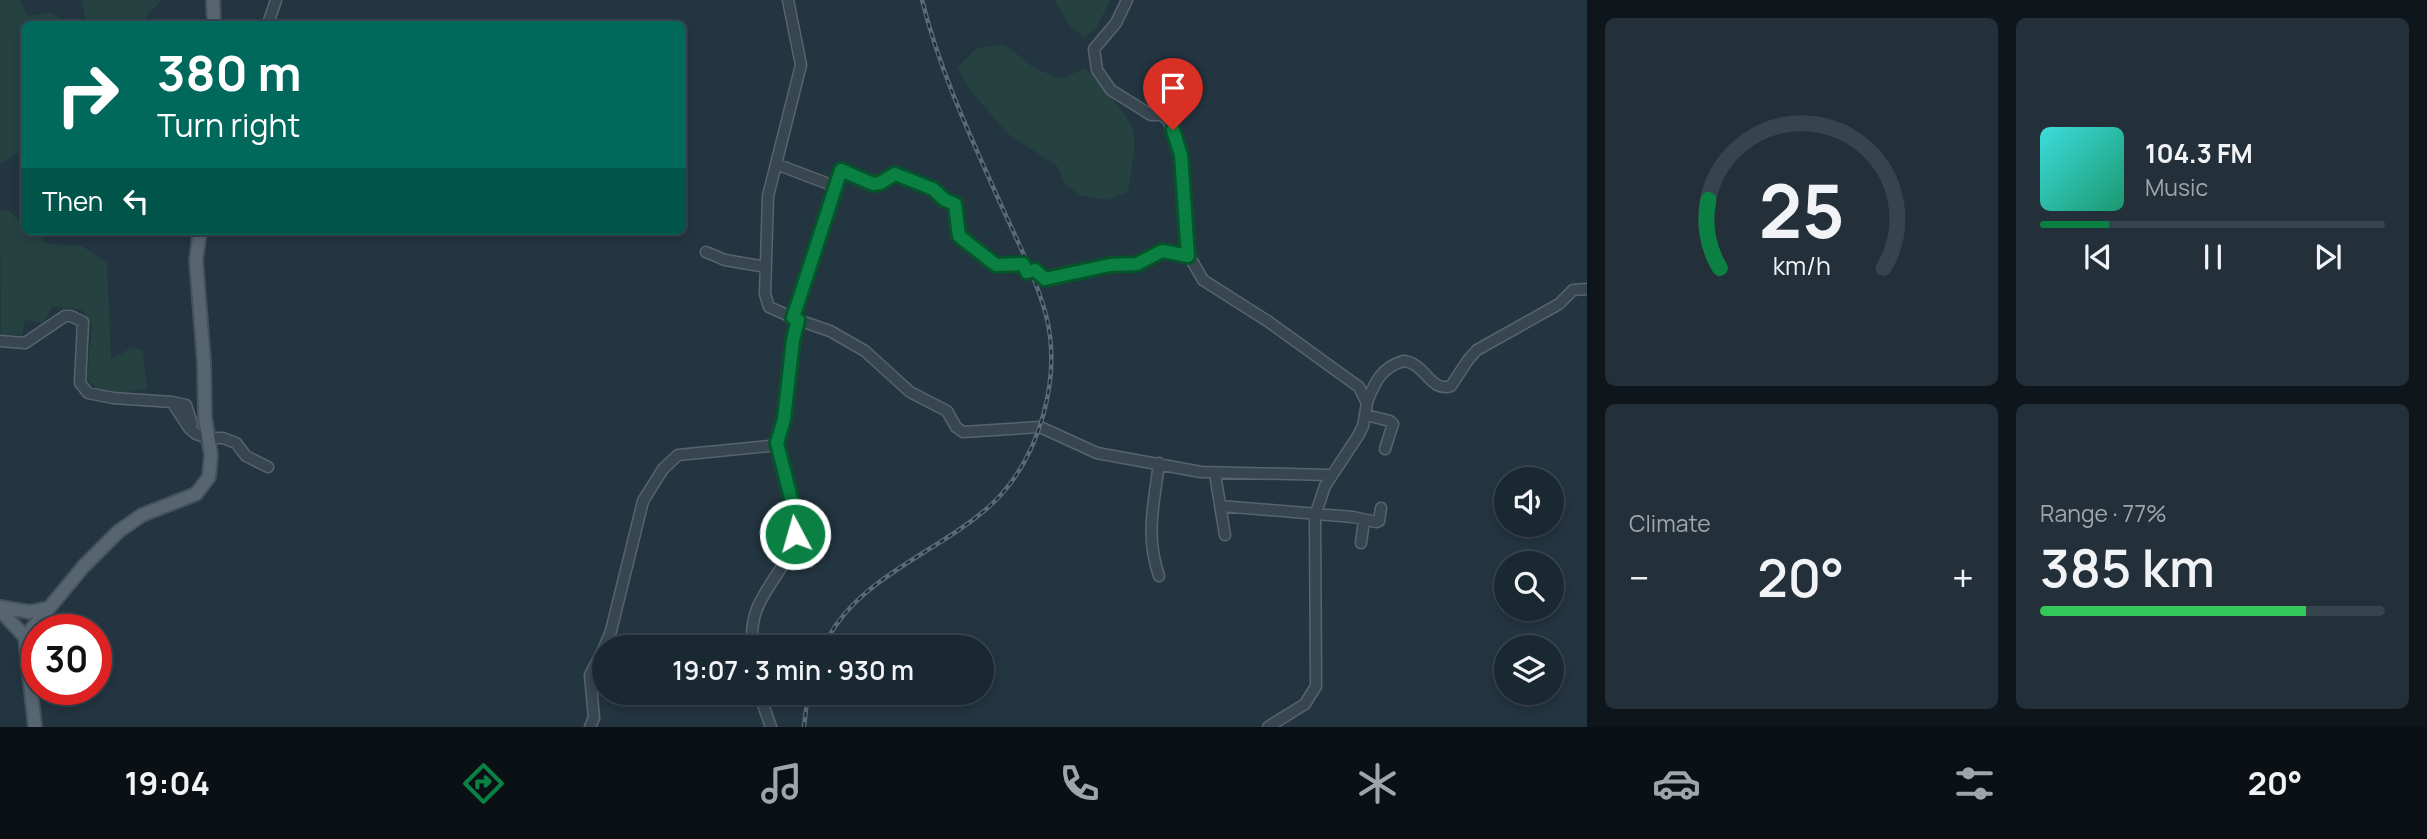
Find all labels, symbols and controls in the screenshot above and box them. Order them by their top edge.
text: 380 m [157,39,302,106]
icon: right [42,49,133,140]
pin [1143,58,1203,130]
icon: arrive [1154,69,1192,107]
text: Turn right [157,103,300,147]
text: 104.3 FM [2145,135,2253,171]
text: 25 [1758,160,1845,260]
text: Music [2145,171,2208,203]
icon: left [117,182,155,220]
text: Then [42,183,103,219]
icon: previous [2079,238,2117,276]
icon: pause [2194,238,2232,276]
icon: next [2309,238,2347,276]
text: km/h [1772,248,1831,283]
map controls [1494,467,1564,705]
button: sound [1494,467,1564,537]
position arrow [758,497,832,571]
text: Range · 77% [2040,497,2167,529]
text: Climate [1629,507,1711,539]
text: 385 km [2040,532,2215,603]
text: 20° [1757,542,1844,613]
button: search [1494,551,1564,621]
text: − [1629,551,1650,603]
text: + [1952,551,1974,603]
speed limit sign: 30 [21,614,112,705]
button: layers [1494,635,1564,705]
text: 19:07 · 3 min · 930 m [672,652,914,688]
icon: directions [459,759,508,808]
icon: music [757,759,806,808]
icon: phone [1055,759,1104,808]
icon: climate [1353,759,1402,808]
icon: car [1652,759,1701,808]
icon: filters [1950,759,1999,808]
text: 19:04 [125,761,210,805]
text: 20° [2248,761,2302,805]

